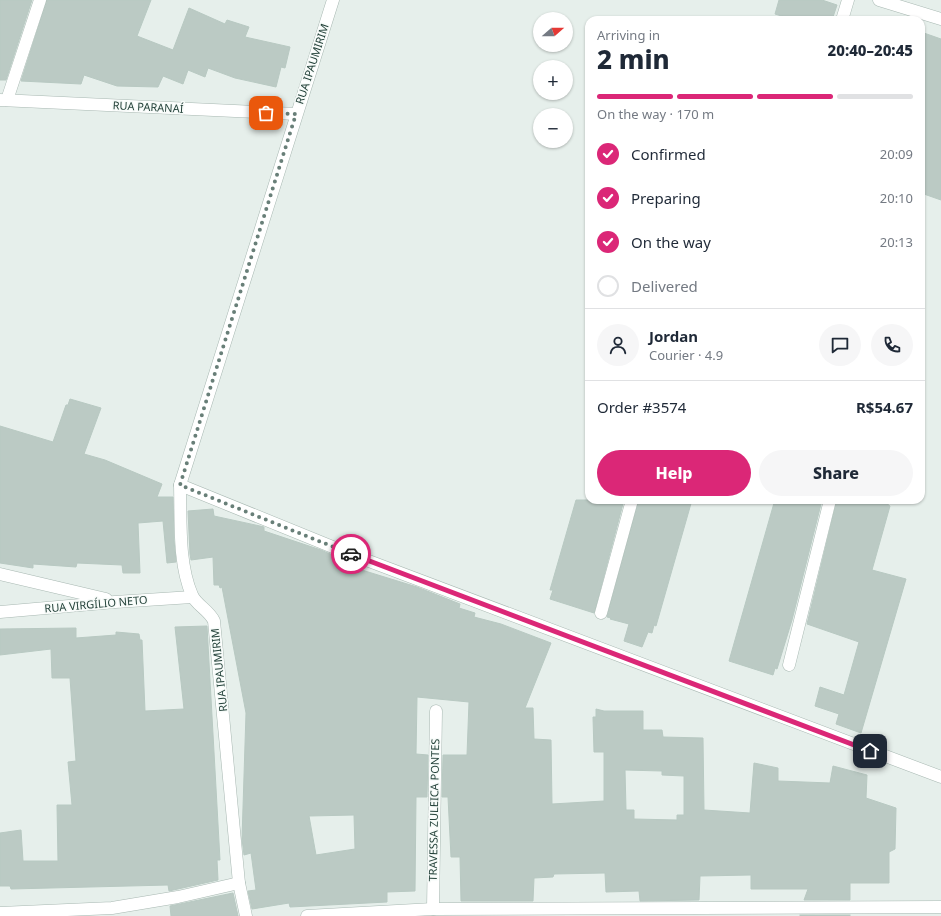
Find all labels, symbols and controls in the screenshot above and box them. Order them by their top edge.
north arrow [533,12,573,52]
map controls [533,12,573,148]
street label: RUA IPAUMIRIM [291,22,332,106]
text: Arriving in [597,26,660,44]
text: 20:40–20:45 [828,40,913,60]
text: 2 min [597,41,670,77]
button: + [533,60,573,100]
pin [249,96,283,130]
street label: RUA PARANAÍ [112,97,184,116]
icon: bag [255,102,277,124]
text: On the way · 170 m [597,105,714,123]
button: − [533,108,573,148]
icon: check [597,143,619,165]
text: Confirmed [631,144,706,164]
text: 20:09 [880,145,913,163]
icon: check [597,187,619,209]
text: Preparing [631,188,701,208]
text: 20:10 [880,189,913,207]
icon: check [597,231,619,253]
text: On the way [631,232,711,252]
text: 20:13 [880,233,913,251]
text: Delivered [631,276,698,296]
button: person [597,324,639,366]
button: chat [819,324,861,366]
button: phone [871,324,913,366]
text: Jordan [649,326,698,346]
text: Courier · 4.9 [649,346,723,364]
text: Order #3574 [597,397,686,417]
text: R$54.67 [856,397,913,417]
button: Help [597,450,751,496]
button: Share [759,450,913,496]
courier [331,534,371,574]
icon: car [340,543,362,565]
street label: RUA VIRGÍLIO NETO [44,592,148,615]
street label: RUA IPAUMIRIM [207,628,230,713]
pin [853,734,887,768]
street label: TRAVESSA ZULEICA PONTES [425,738,442,882]
icon: home [859,740,881,762]

